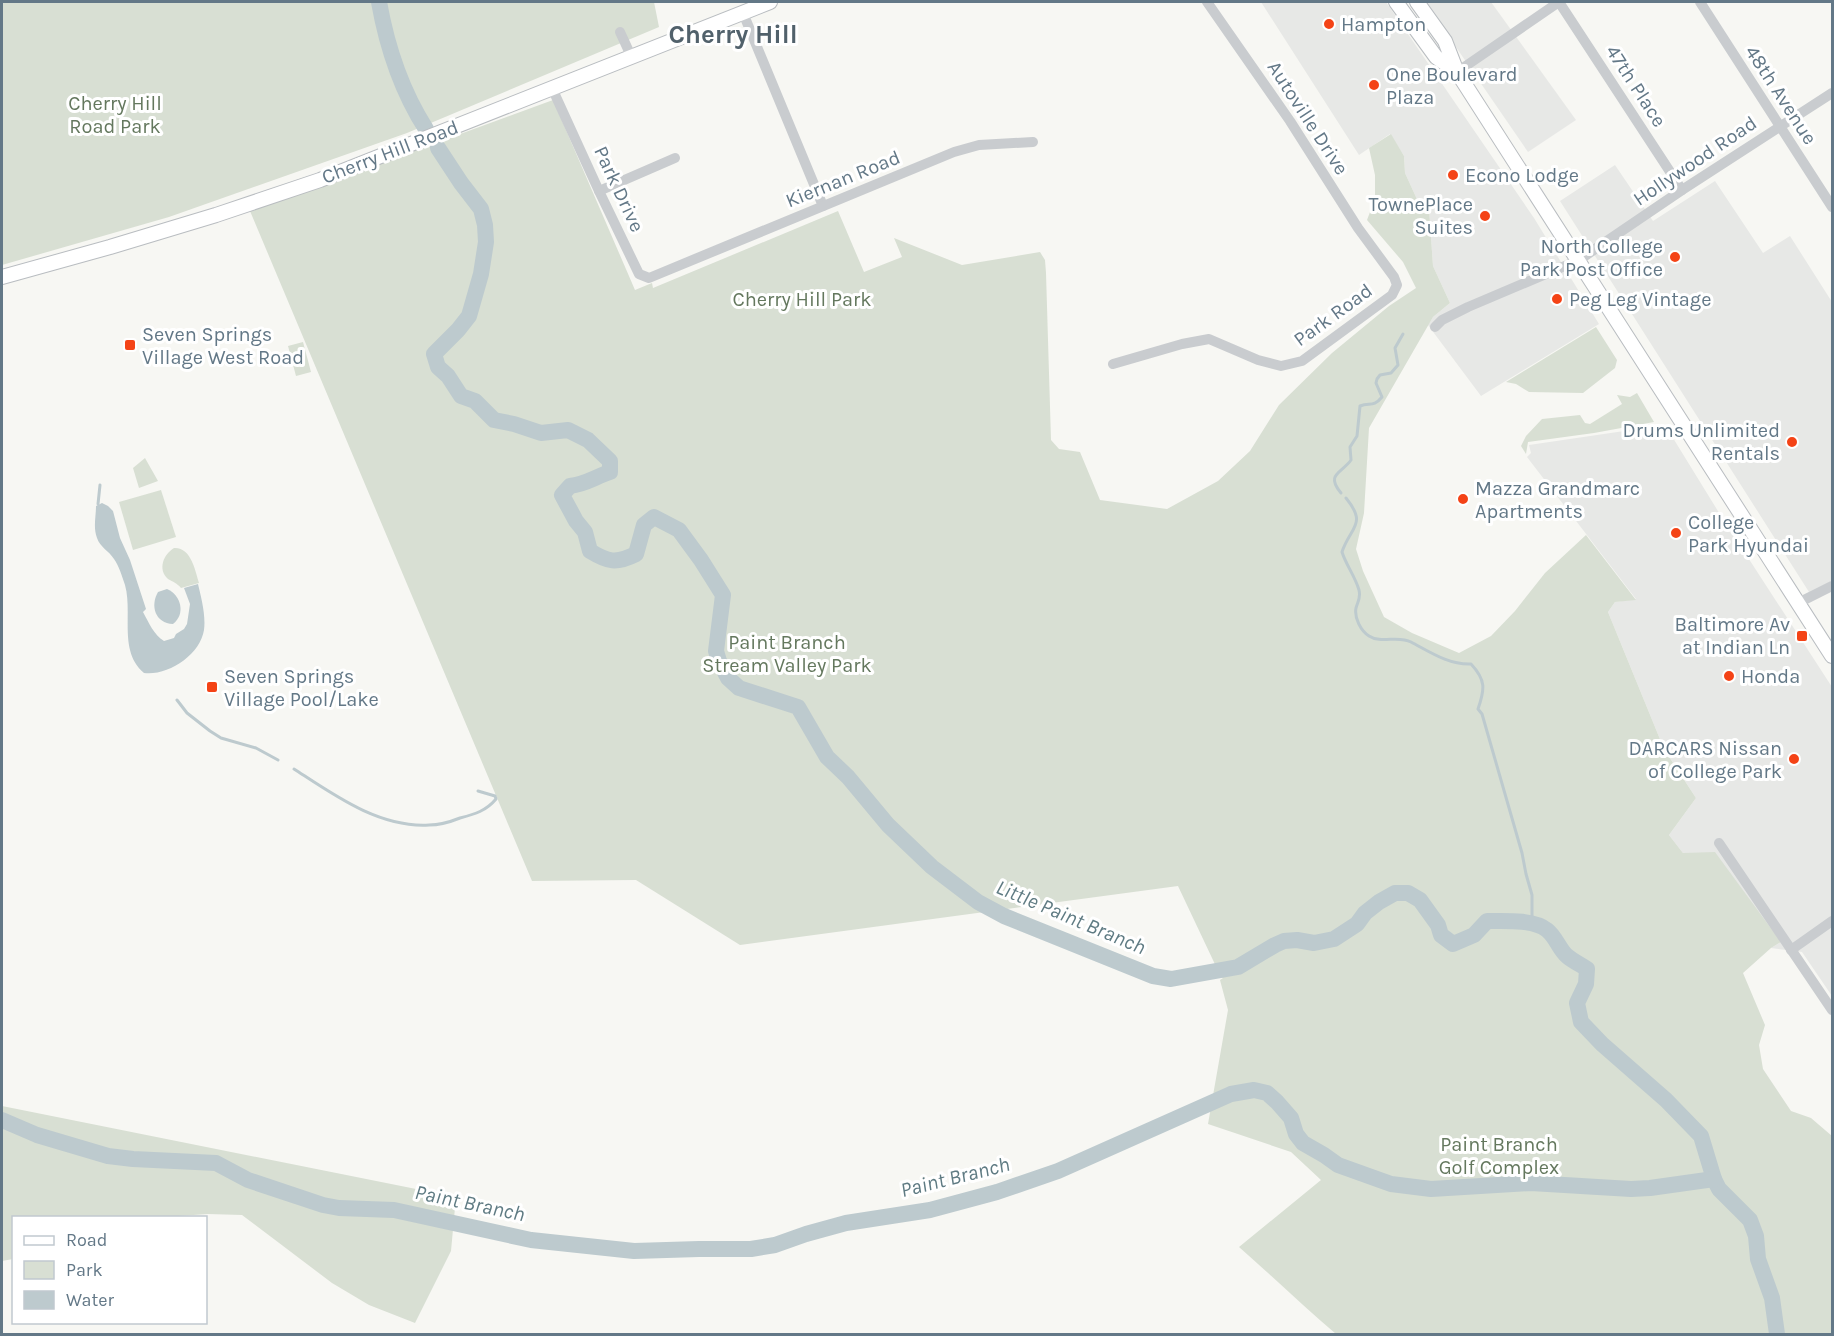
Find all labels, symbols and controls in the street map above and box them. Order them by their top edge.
place label: Hampton [1341,13,1426,36]
marker: Hampton [1322,17,1336,31]
district label: Cherry Hill [668,19,798,50]
street label: 47th Place [1601,41,1671,131]
street label: 48th Avenue [1740,41,1822,149]
street label: Autoville Drive [1263,57,1353,179]
place label: One Boulevard Plaza [1386,63,1517,109]
marker: One Boulevard Plaza [1367,78,1381,92]
park label: Cherry Hill Road Park [68,92,162,138]
street label: Hollywood Road [1629,111,1761,211]
street label: Cherry Hill Road [318,115,462,189]
street label: Park Drive [589,142,649,236]
street label: Kiernan Road [782,146,904,212]
place label: Econo Lodge [1465,164,1579,187]
marker: Econo Lodge [1446,168,1460,182]
place label: TownePlace Suites [1369,193,1473,239]
marker: TownePlace Suites [1478,209,1492,223]
place label: North College Park Post Office [1520,235,1663,281]
marker: North College Park Post Office [1668,250,1682,264]
street label: Park Road [1289,279,1377,351]
park label: Cherry Hill Park [733,288,871,311]
place label: Peg Leg Vintage [1569,288,1711,311]
marker: Peg Leg Vintage [1550,292,1564,306]
place label: Seven Springs Village West Road [142,323,304,369]
marker: Seven Springs Village West Road [123,338,137,352]
place label: Drums Unlimited Rentals [1622,419,1780,465]
marker: Drums Unlimited Rentals [1785,435,1799,449]
place label: Mazza Grandmarc Apartments [1475,477,1640,523]
marker: Mazza Grandmarc Apartments [1456,492,1470,506]
place label: College Park Hyundai [1688,511,1809,557]
marker: College Park Hyundai [1669,526,1683,540]
place label: Baltimore Av at Indian Ln [1674,613,1790,659]
marker: Baltimore Av at Indian Ln [1795,629,1809,643]
park label: Paint Branch Stream Valley Park [702,631,872,677]
place label: Seven Springs Village Pool/Lake [224,665,379,711]
place label: Honda [1741,665,1800,688]
marker: Honda [1722,669,1736,683]
marker: Seven Springs Village Pool/Lake [205,680,219,694]
place label: DARCARS Nissan of College Park [1628,737,1782,783]
marker: DARCARS Nissan of College Park [1787,752,1801,766]
water label: Little Paint Branch [993,875,1149,959]
park label: Paint Branch Golf Complex [1439,1133,1559,1179]
water label: Paint Branch [898,1152,1012,1202]
water label: Paint Branch [413,1180,527,1226]
legend [12,1216,207,1324]
text: Road [66,1229,107,1251]
text: Park [66,1259,103,1281]
text: Water [66,1289,114,1311]

